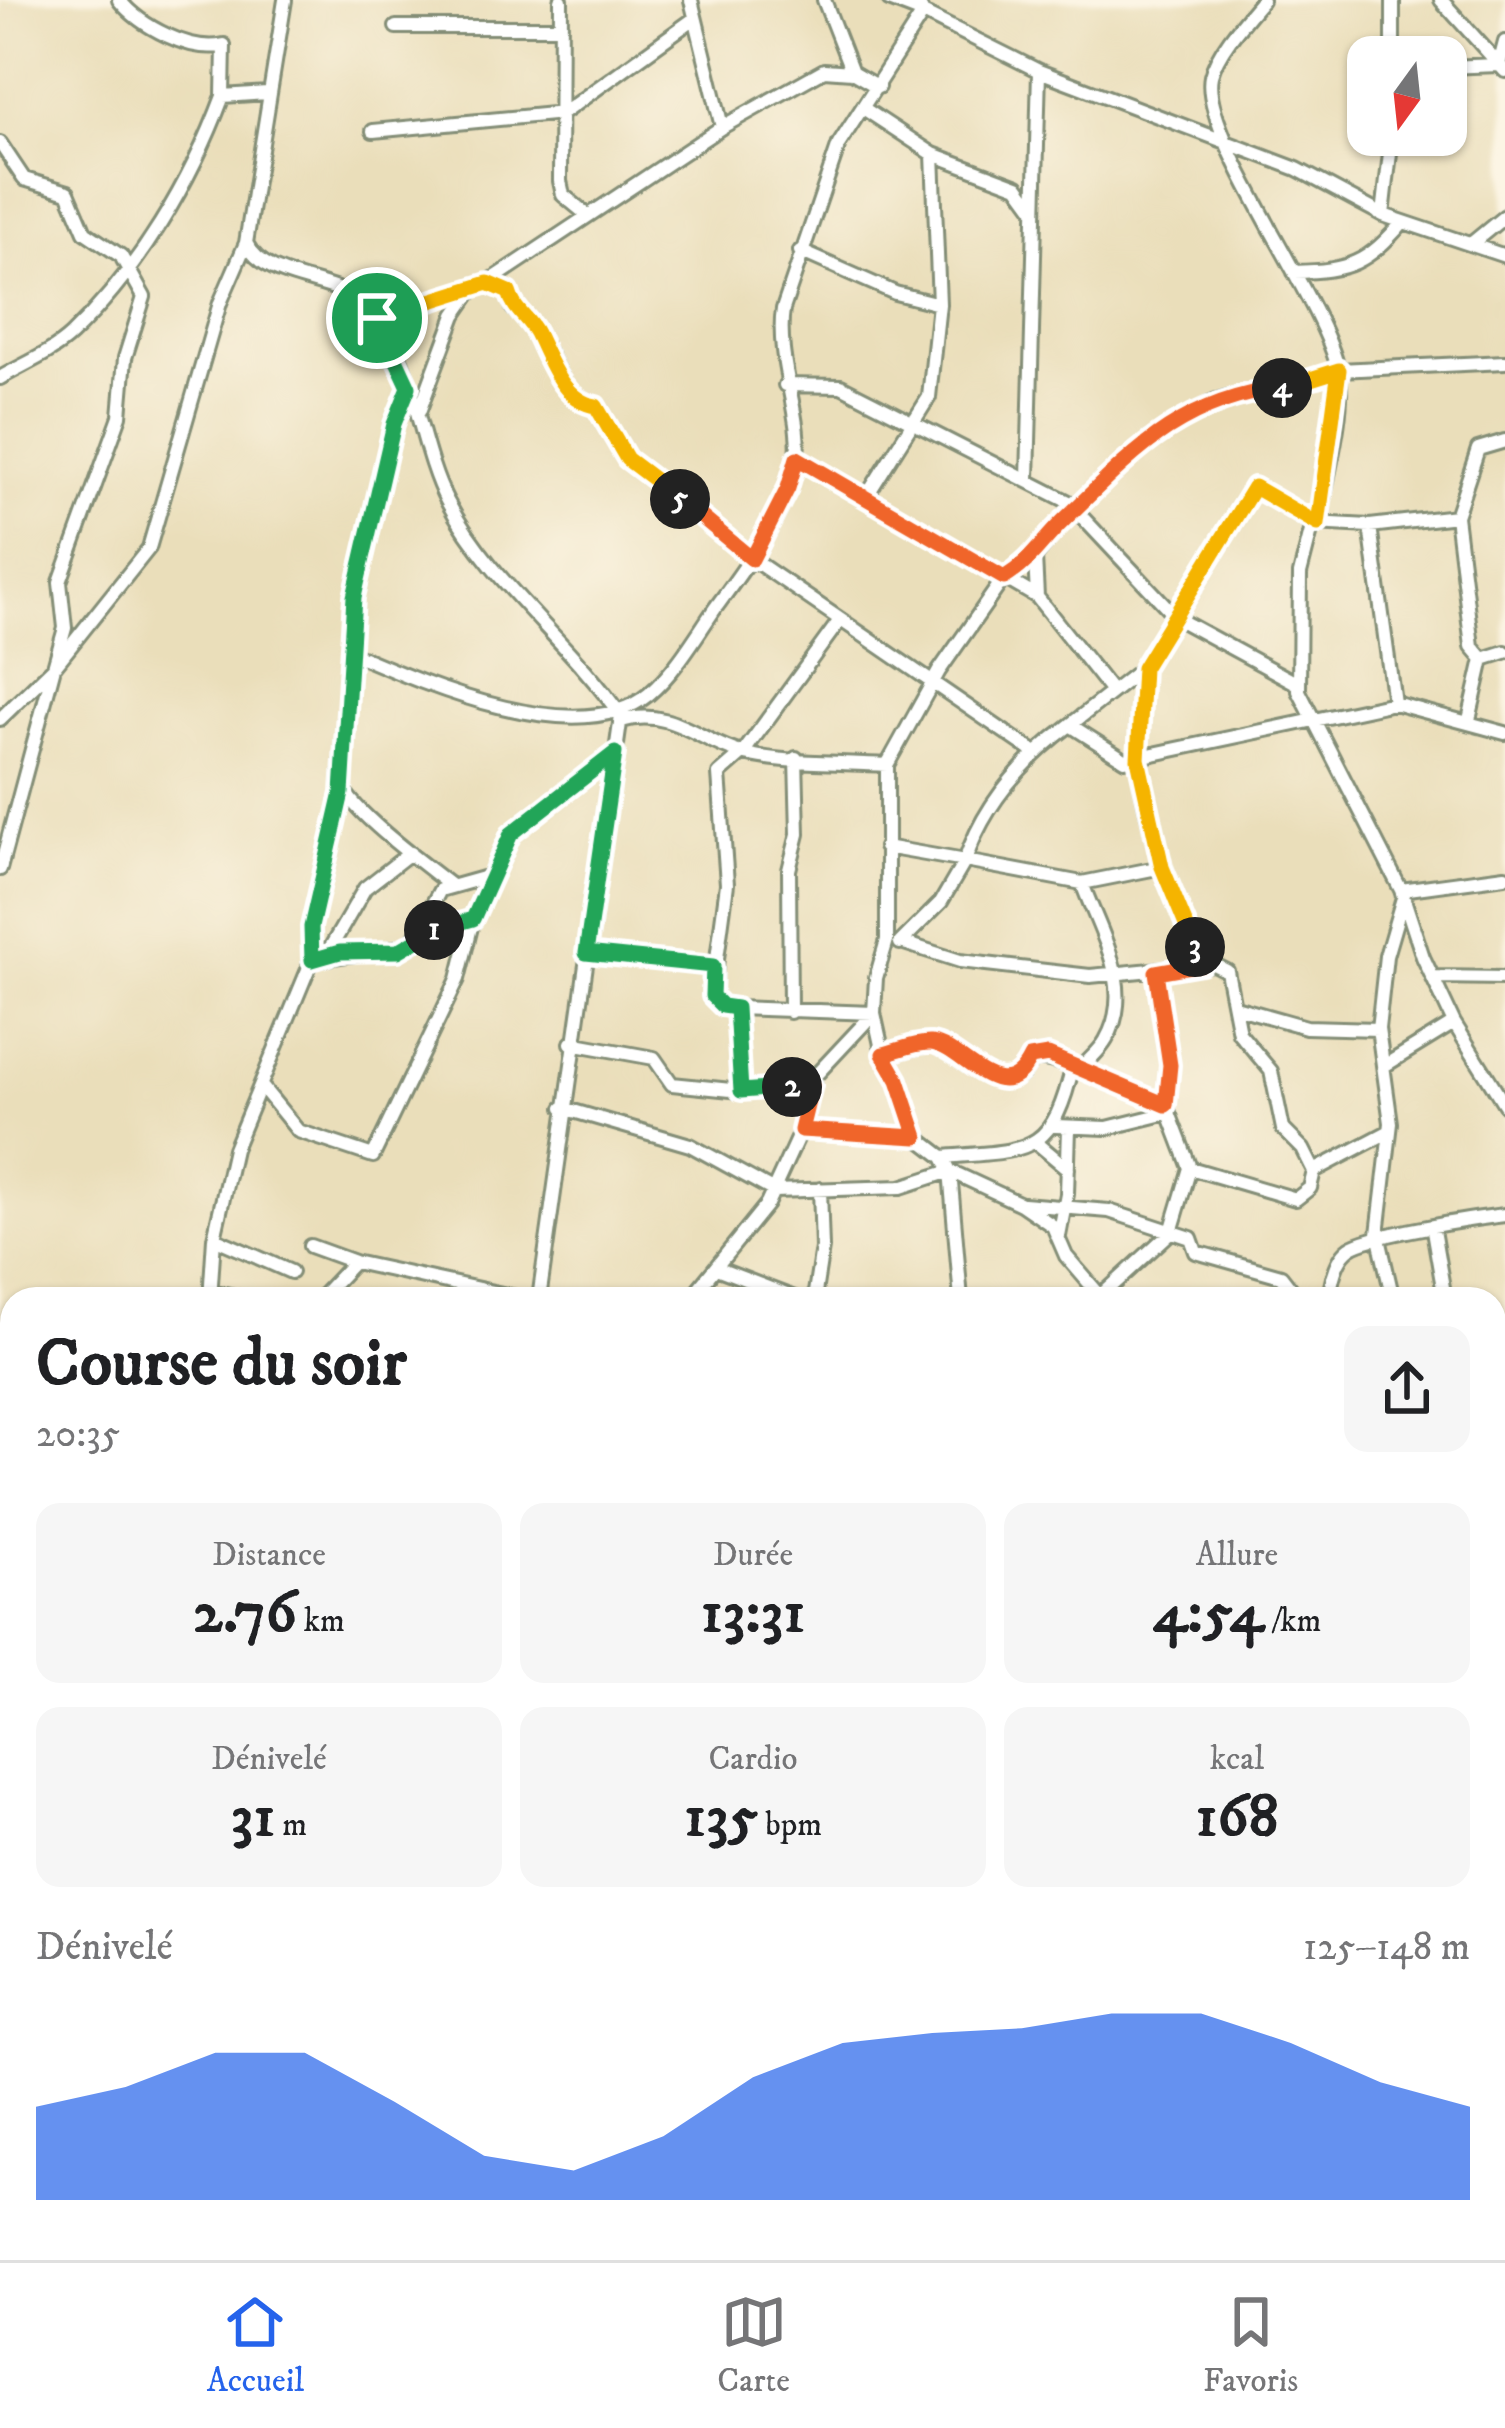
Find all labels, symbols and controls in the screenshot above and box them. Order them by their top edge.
north arrow [1347,36,1467,156]
map controls [1347,36,1467,156]
pin [326,267,428,369]
icon: arrive [344,285,410,351]
pin: 4 [1252,358,1312,418]
text: 4 [1273,367,1292,408]
pin: 5 [650,469,710,529]
text: 5 [672,478,688,519]
pin: 1 [404,900,464,960]
text: 1 [428,909,440,950]
pin: 3 [1165,917,1225,977]
text: 3 [1189,926,1201,967]
pin: 2 [762,1057,822,1117]
text: 2 [784,1066,800,1107]
text: Course du soir [36,1324,407,1406]
button: share [1344,1326,1470,1452]
text: 20:35 [36,1410,120,1459]
text: Distance [212,1535,326,1576]
text: Durée [713,1535,793,1576]
text: Allure [1196,1535,1278,1576]
text: 2.76 [193,1576,297,1651]
text: 13:31 [701,1576,805,1651]
text: 4:54 [1153,1576,1264,1651]
text: km [297,1601,345,1642]
text: /km [1264,1601,1321,1642]
text: Dénivelé [211,1739,327,1780]
text: Cardio [708,1739,798,1780]
text: kcal [1210,1739,1264,1780]
text: 31 [231,1780,275,1855]
text: 135 [684,1780,758,1855]
text: 168 [1195,1780,1279,1855]
text: m [275,1805,307,1846]
text: bpm [758,1805,822,1846]
text: Dénivelé [36,1923,173,1972]
text: 125–148 m [1303,1923,1470,1972]
tab: Accueil [207,2289,304,2402]
tab: Carte [717,2289,790,2402]
tab: Favoris [1203,2289,1298,2402]

